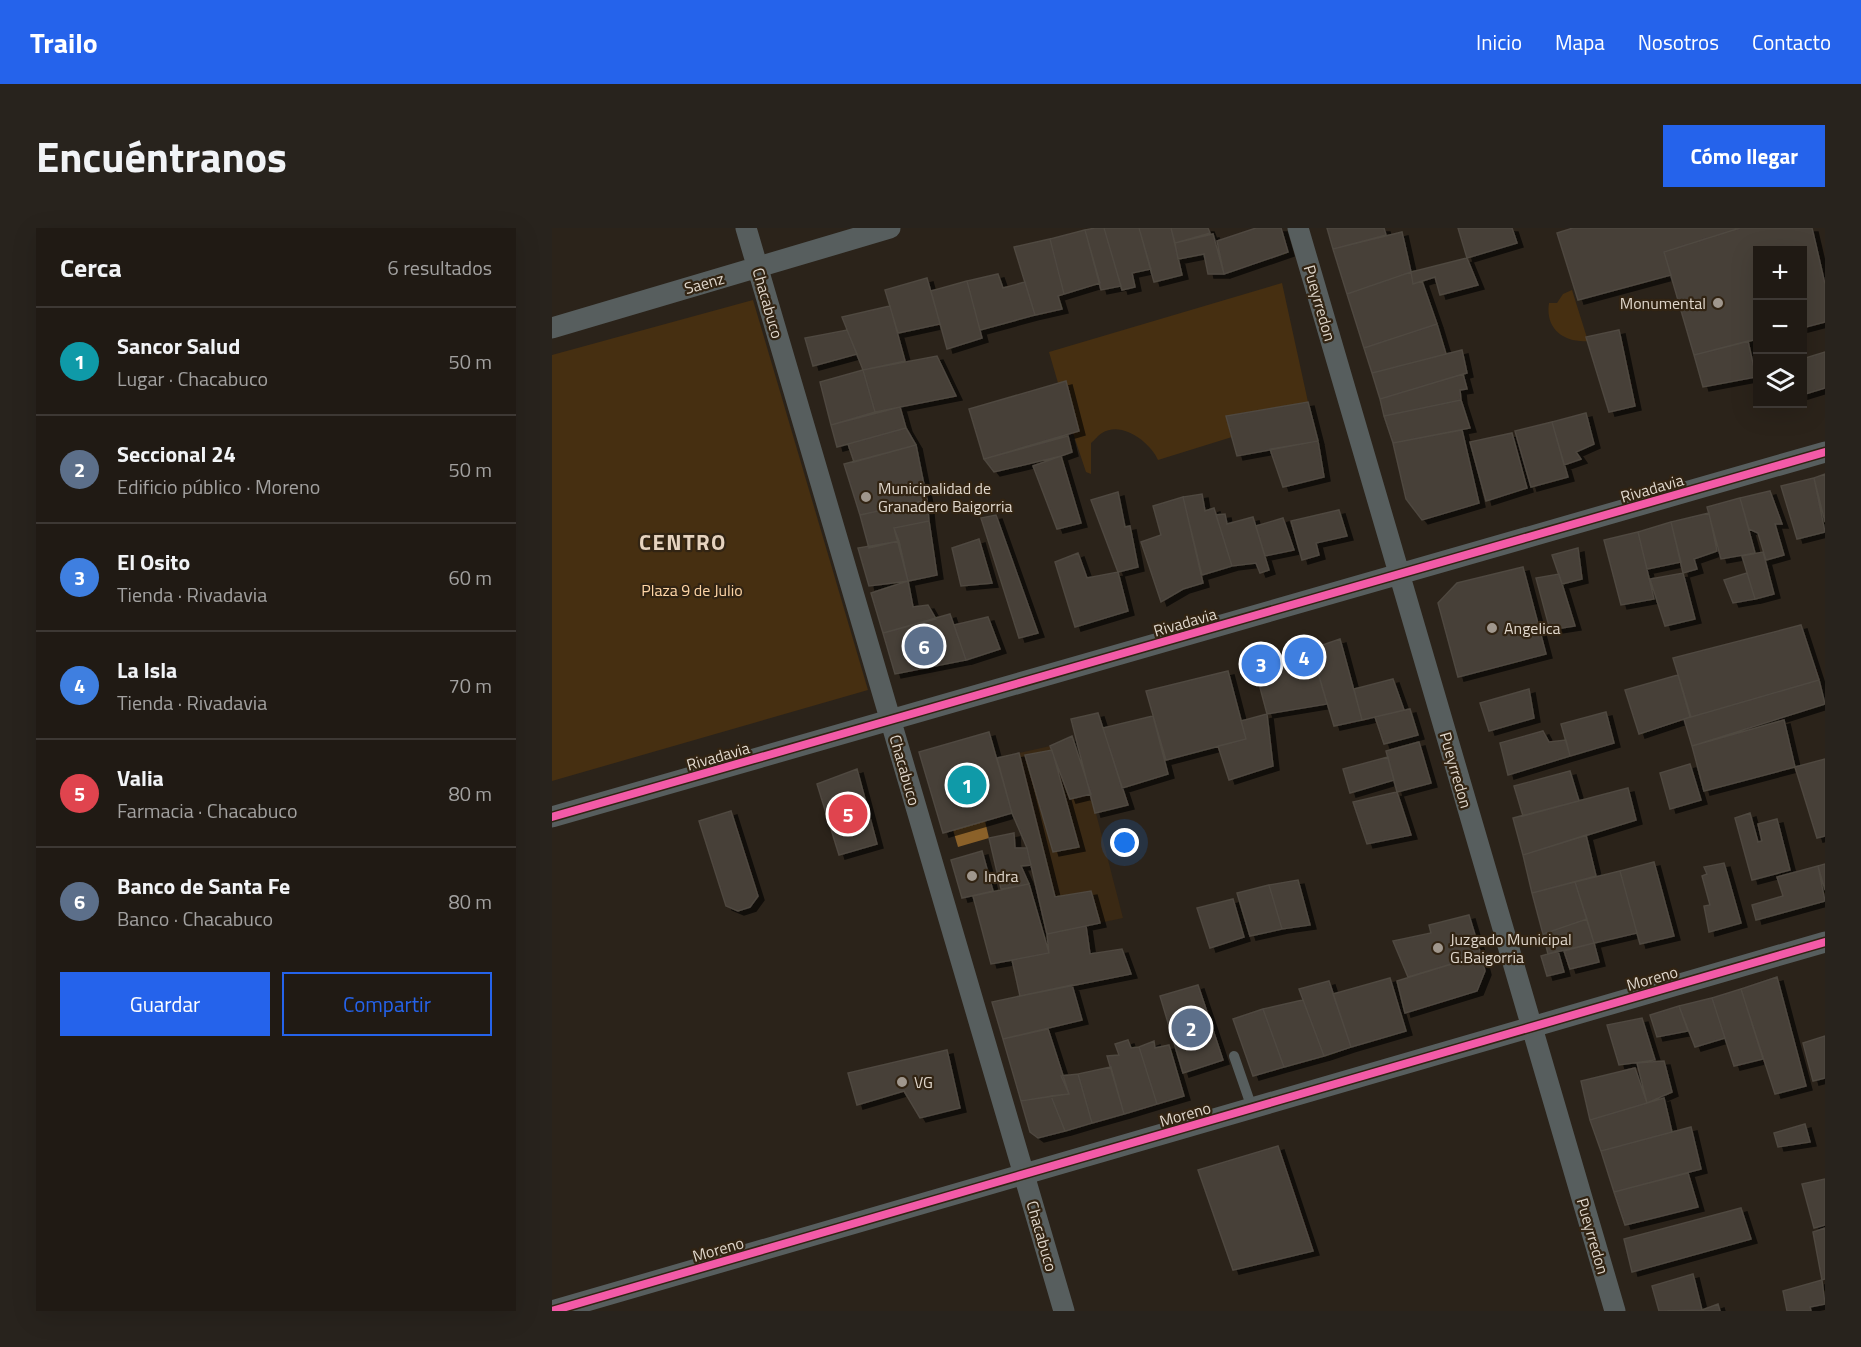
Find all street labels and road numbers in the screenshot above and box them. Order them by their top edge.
street label: Pueyrredon [1298,262,1342,344]
street label: Chacabuco [746,265,790,341]
street label: Saenz [681,266,727,300]
street label: Rivadavia [1618,468,1686,508]
street label: Rivadavia [1151,602,1219,642]
street label: Pueyrredon [1434,729,1478,811]
street label: Chacabuco [883,732,927,808]
street label: Rivadavia [684,736,752,776]
street label: Moreno [1624,959,1680,997]
street label: Moreno [1157,1095,1213,1133]
street label: Pueyrredon [1571,1195,1615,1277]
street label: Chacabuco [1020,1198,1064,1274]
street label: Moreno [690,1230,746,1268]

